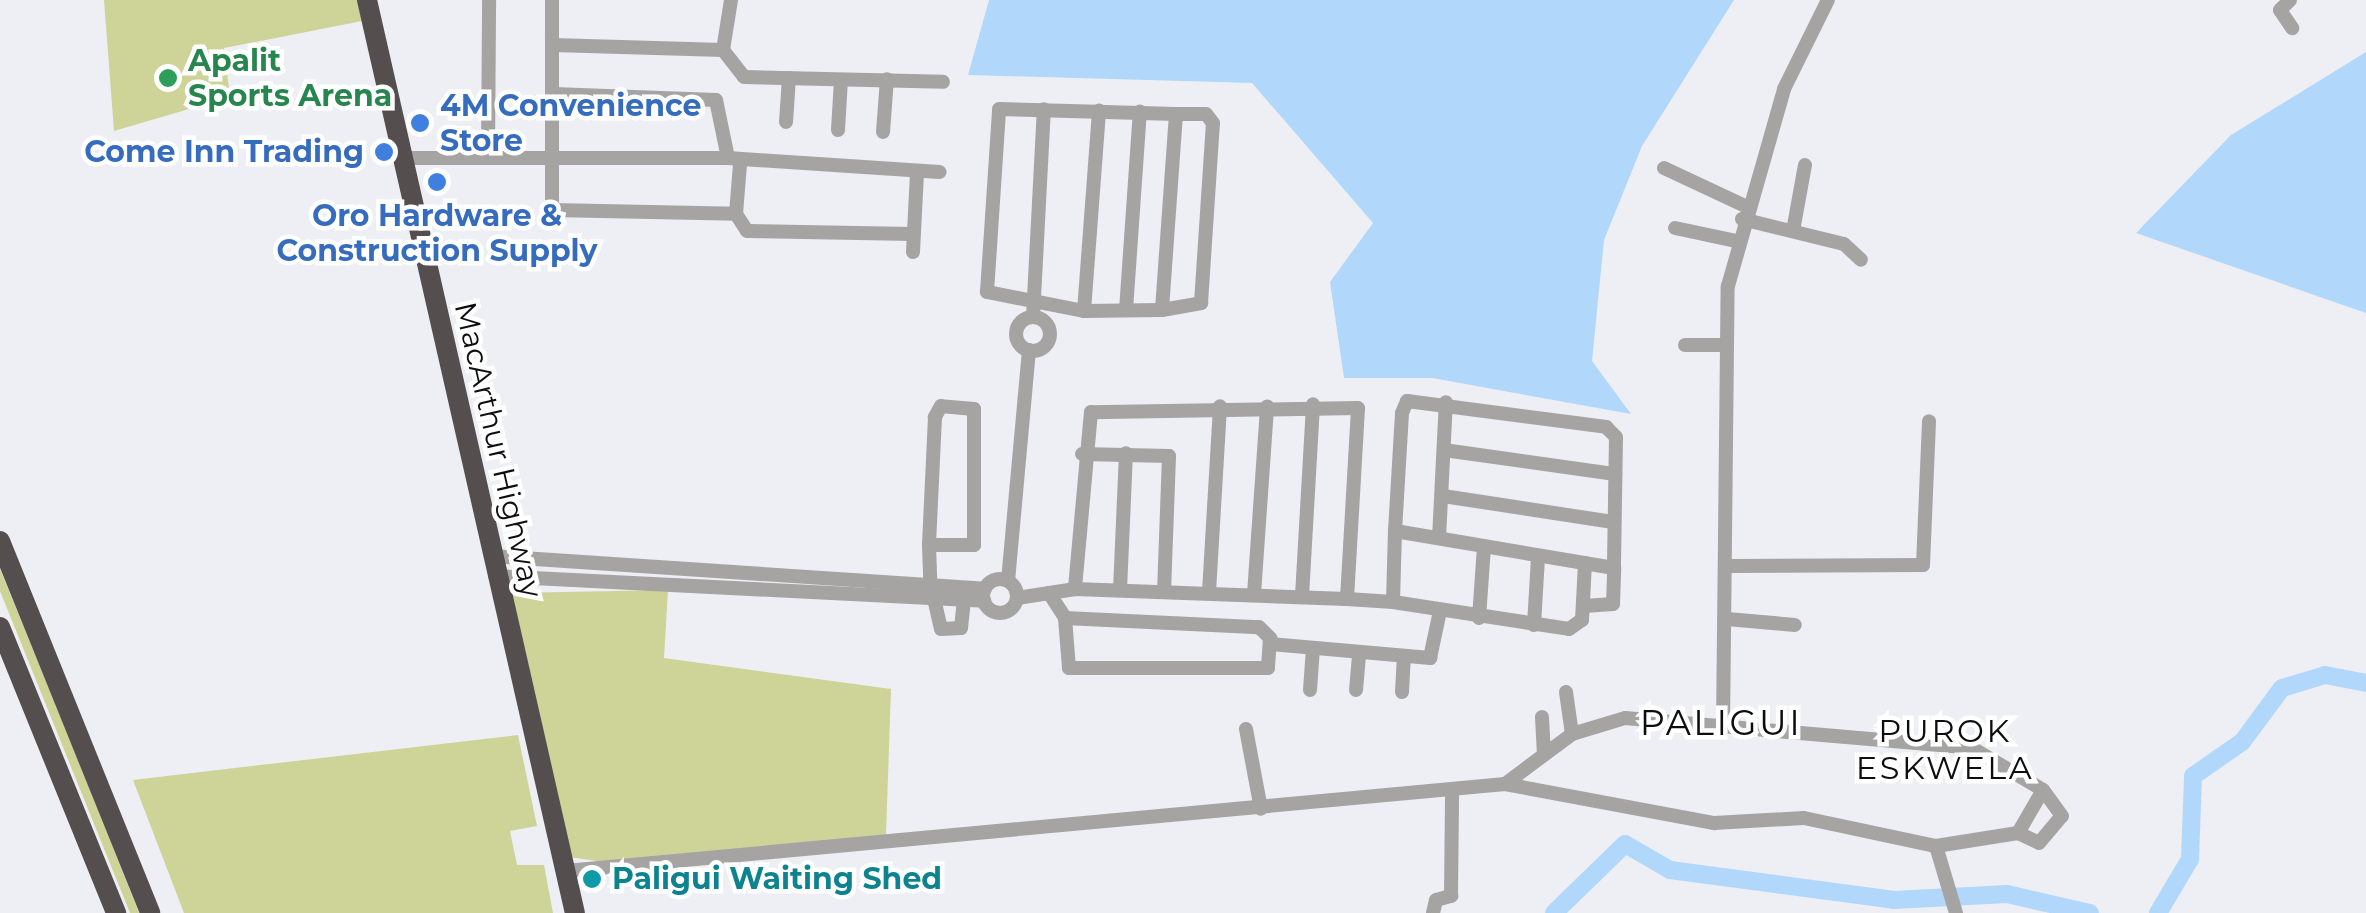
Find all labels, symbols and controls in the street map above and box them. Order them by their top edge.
place label: Apalit Sports Arena [188,43,392,114]
marker: Apalit Sports Arena [157,67,179,89]
place label: 4M Convenience Store [440,88,701,158]
marker: 4M Convenience Store [409,112,431,134]
place label: Come Inn Trading [84,134,364,170]
marker: Come Inn Trading [373,141,395,163]
marker: Oro Hardware & Construction Supply [426,171,448,193]
place label: Oro Hardware & Construction Supply [276,198,598,268]
street label: MacArthur Highway [447,299,549,601]
district label: PALIGUI [1640,702,1802,744]
district label: PUROK ESKWELA [1856,713,2034,788]
place label: Paligui Waiting Shed [612,861,942,897]
marker: Paligui Waiting Shed [581,868,603,890]

